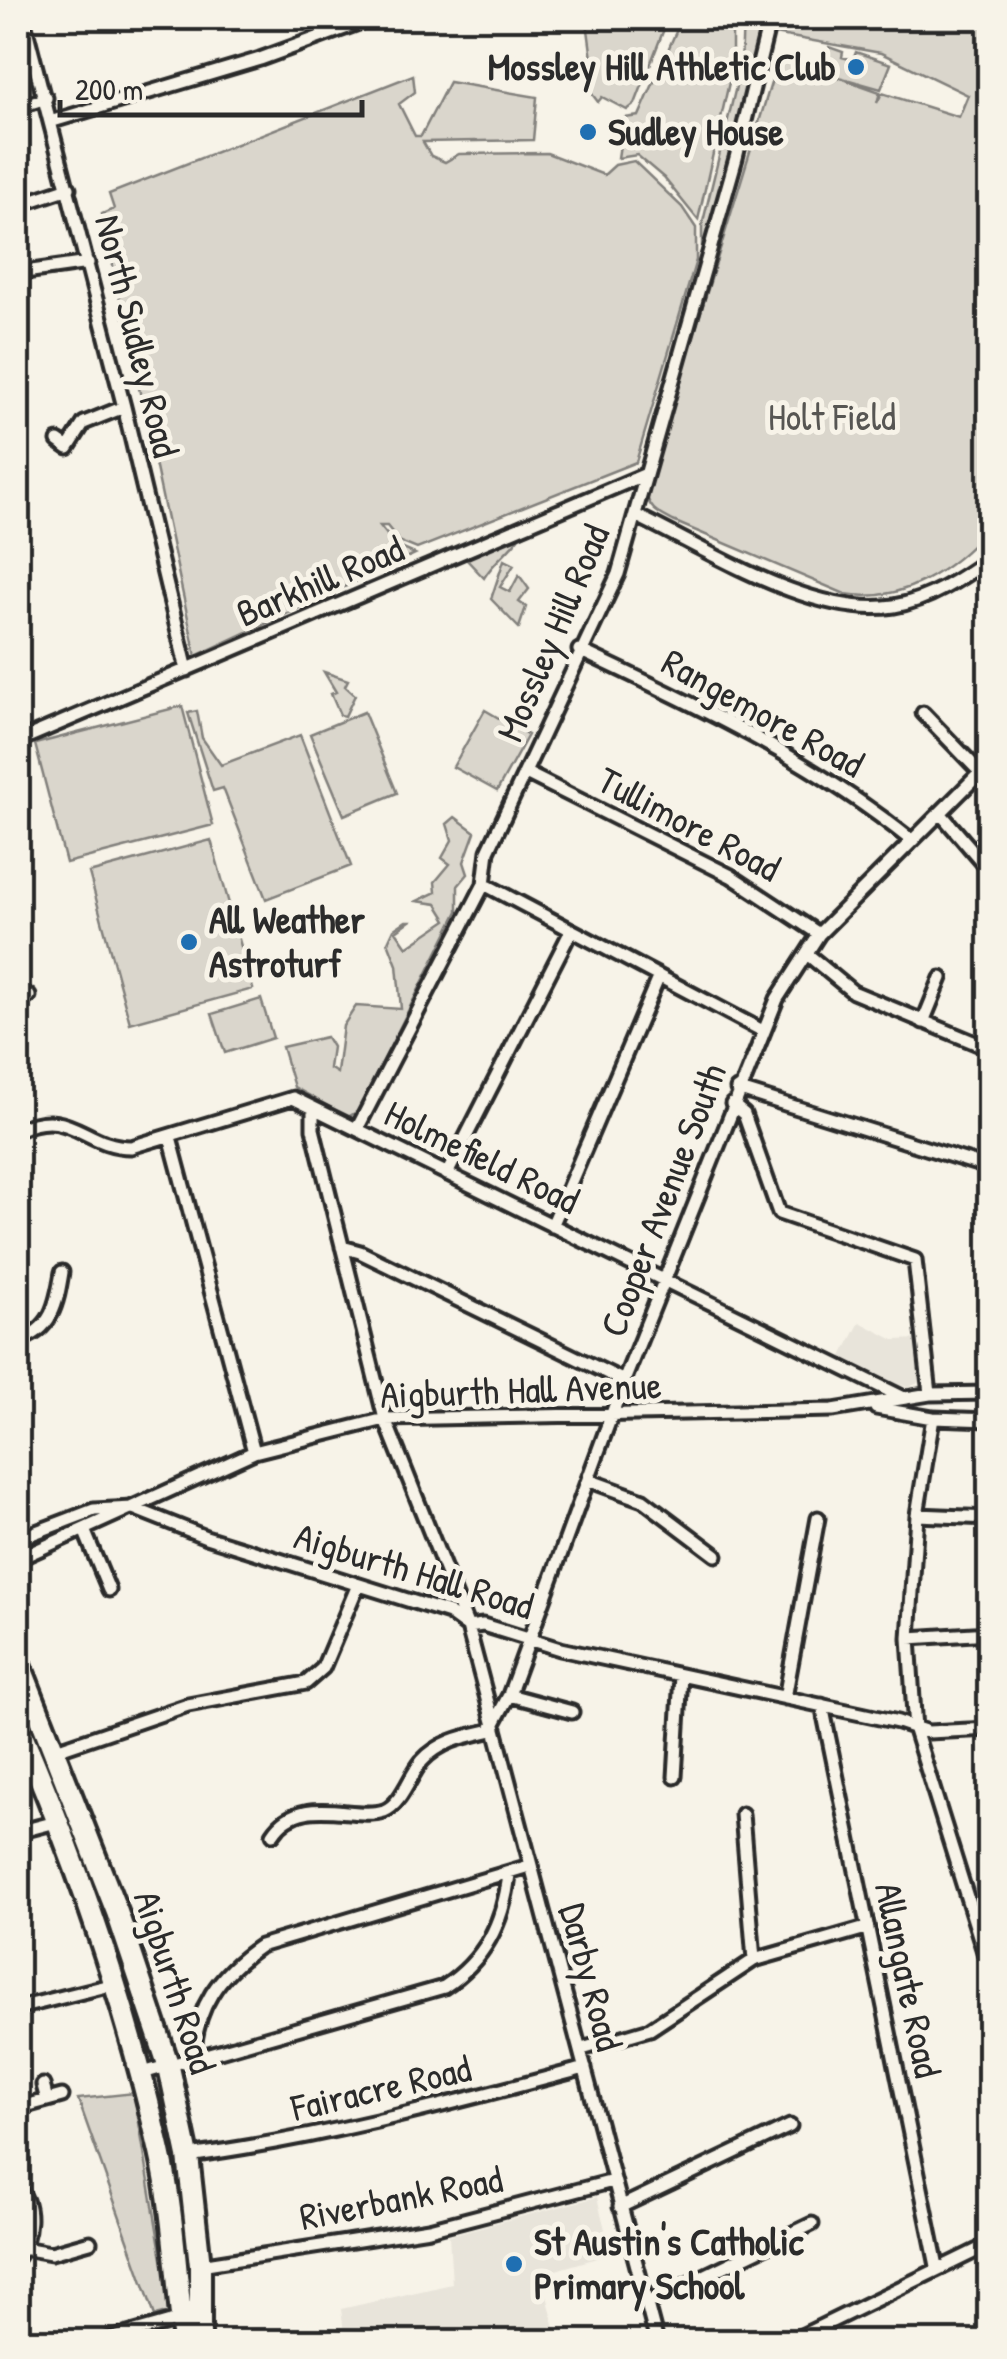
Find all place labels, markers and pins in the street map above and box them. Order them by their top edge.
place label: Mossley Hill Athletic Club [488,40,836,93]
marker: Mossley Hill Athletic Club [845,56,867,78]
place label: Sudley House [608,105,784,158]
marker: Sudley House [577,121,599,143]
place label: All Weather Astroturf [209,893,365,989]
marker: All Weather Astroturf [178,931,200,953]
place label: St Austin's Catholic Primary School [534,2215,805,2312]
marker: St Austin's Catholic Primary School [503,2253,525,2275]

